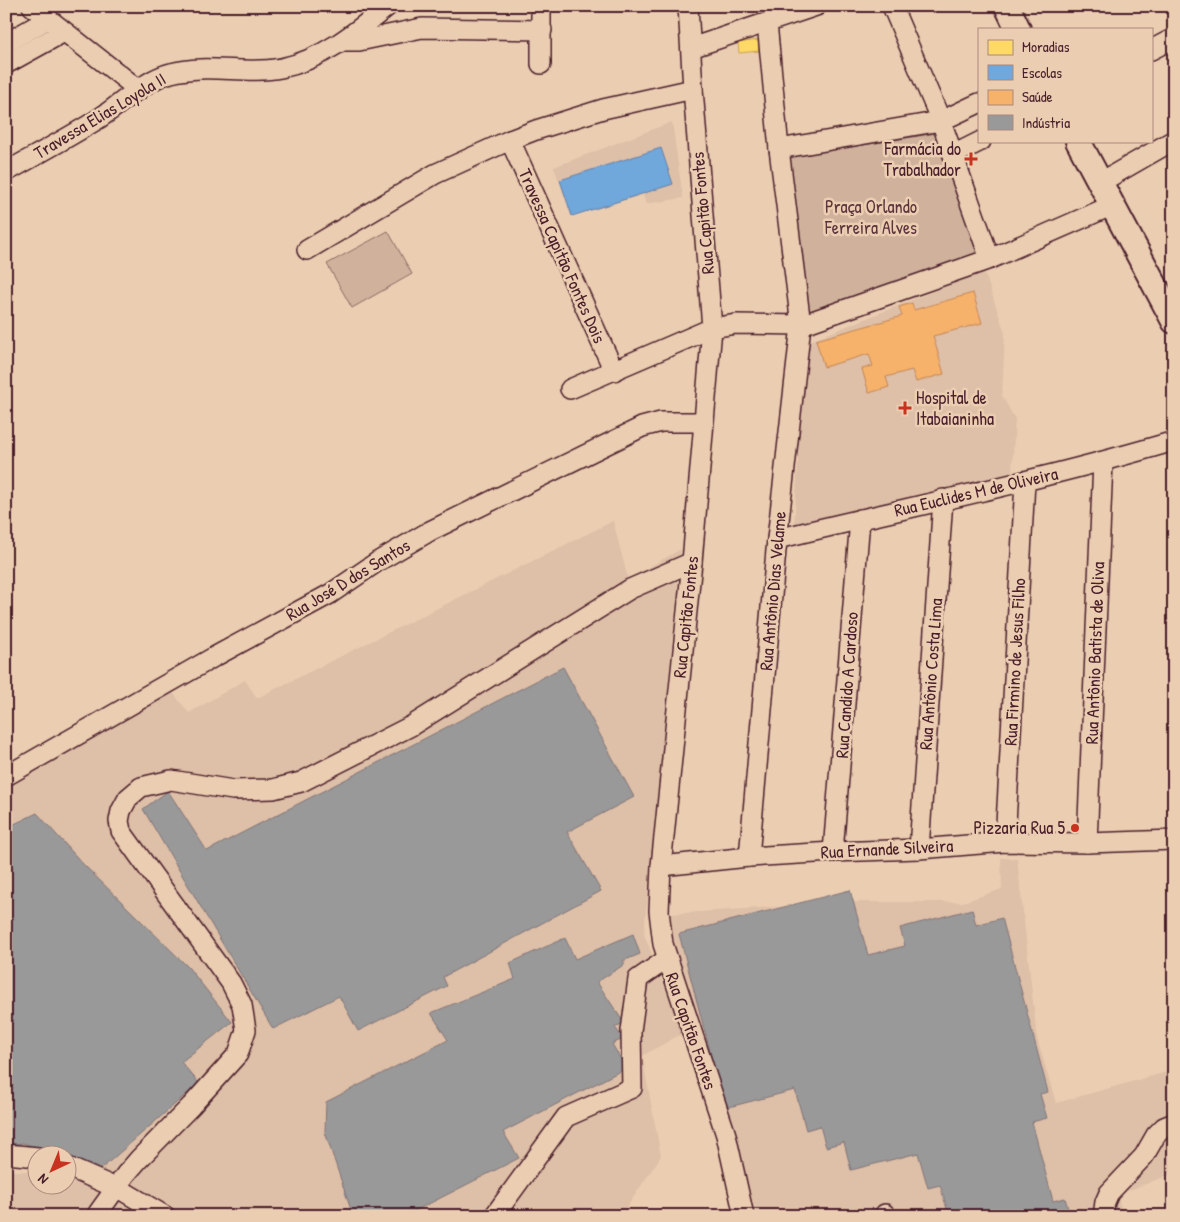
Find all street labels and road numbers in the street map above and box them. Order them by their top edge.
street label: Travessa Elias Loyola II [29,66,170,165]
street label: Rua Capitão Fontes [685,151,720,275]
street label: Travessa Capitão Fontes Dois [513,165,612,347]
street label: Rua Euclides M de Oliveira [892,461,1060,522]
street label: Rua Antônio Dias Velame [753,510,792,672]
street label: Rua José D dos Santos [281,533,414,626]
street label: Rua Capitão Fontes [667,555,704,679]
street label: Rua Antônio Batista de Oliva [1079,561,1110,745]
street label: Rua Firmino de Jesus Filho [998,578,1031,746]
street label: Rua Antônio Costa Lima [913,597,948,751]
street label: Rua Candido A Cardoso [829,611,864,759]
street label: Rua Ernande Silveira [820,833,954,864]
street label: Rua Capitão Fontes [660,969,723,1093]

